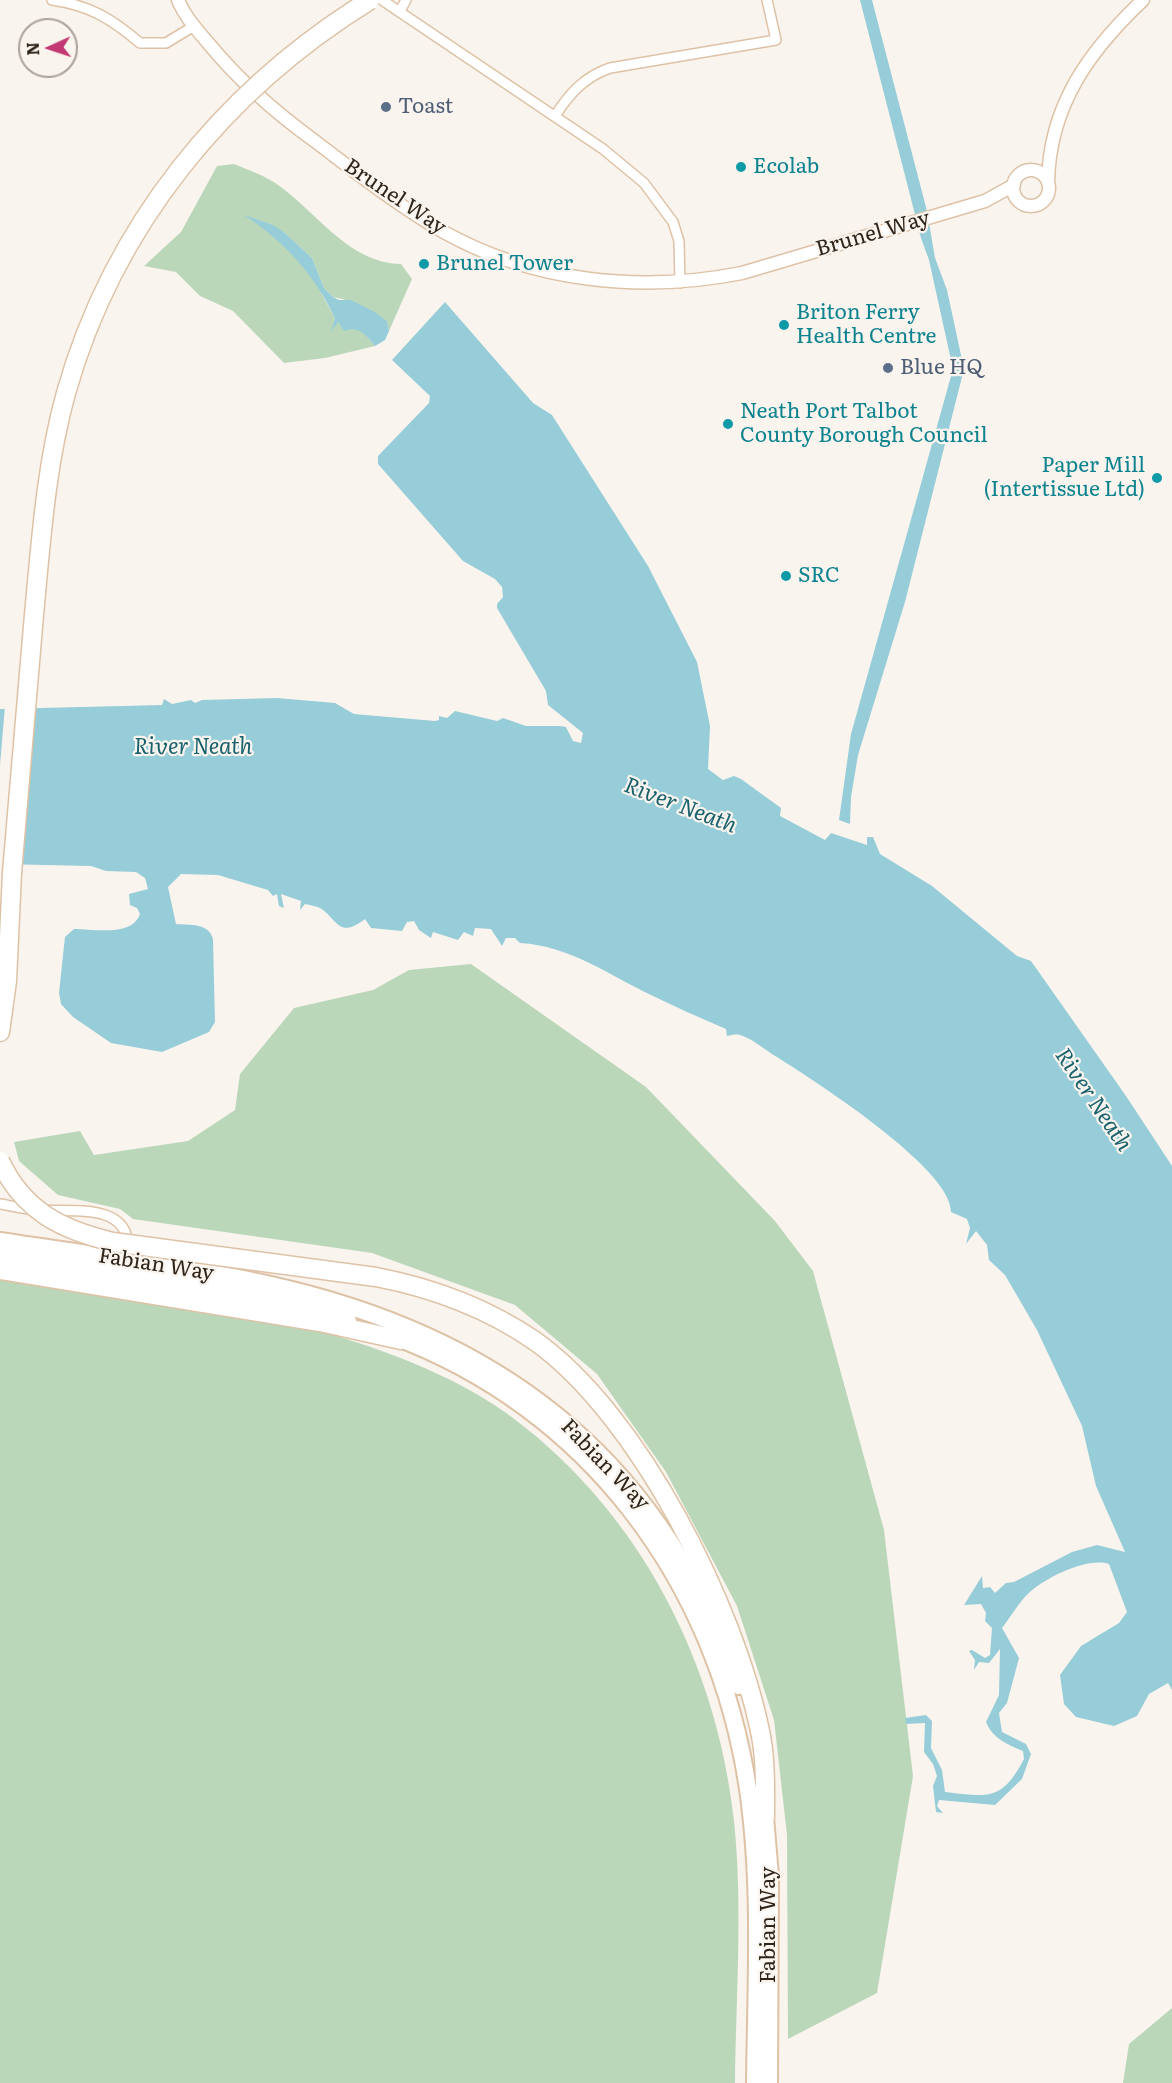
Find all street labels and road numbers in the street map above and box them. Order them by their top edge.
street label: Brunel Way [339,154,451,240]
street label: Brunel Way [813,206,933,262]
street label: Fabian Way [96,1243,216,1287]
street label: Fabian Way [555,1414,655,1516]
street label: Fabian Way [756,1867,782,1983]

